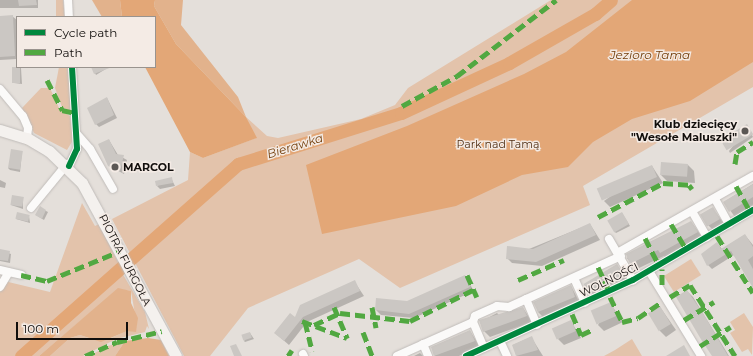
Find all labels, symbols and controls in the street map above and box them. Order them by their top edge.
legend [16,16,156,68]
text: Cycle path [54,25,117,40]
text: Path [54,45,83,60]
water label: Jezioro Tama [610,48,690,62]
place label: Klub dziecięcy "Wesołe Maluszki" [631,118,737,144]
marker: Klub dziecięcy "Wesołe Maluszki" [740,126,750,136]
water label: Bierawka [265,131,325,161]
park label: Park nad Tamą [457,137,539,151]
place label: MARCOL [123,160,174,174]
marker: MARCOL [110,162,120,172]
street label: PIOTRA FURGOŁA [96,212,154,308]
street label: WOLNOŚCI [577,260,641,300]
scale bar [18,314,130,340]
text: 100 m [23,321,59,336]

